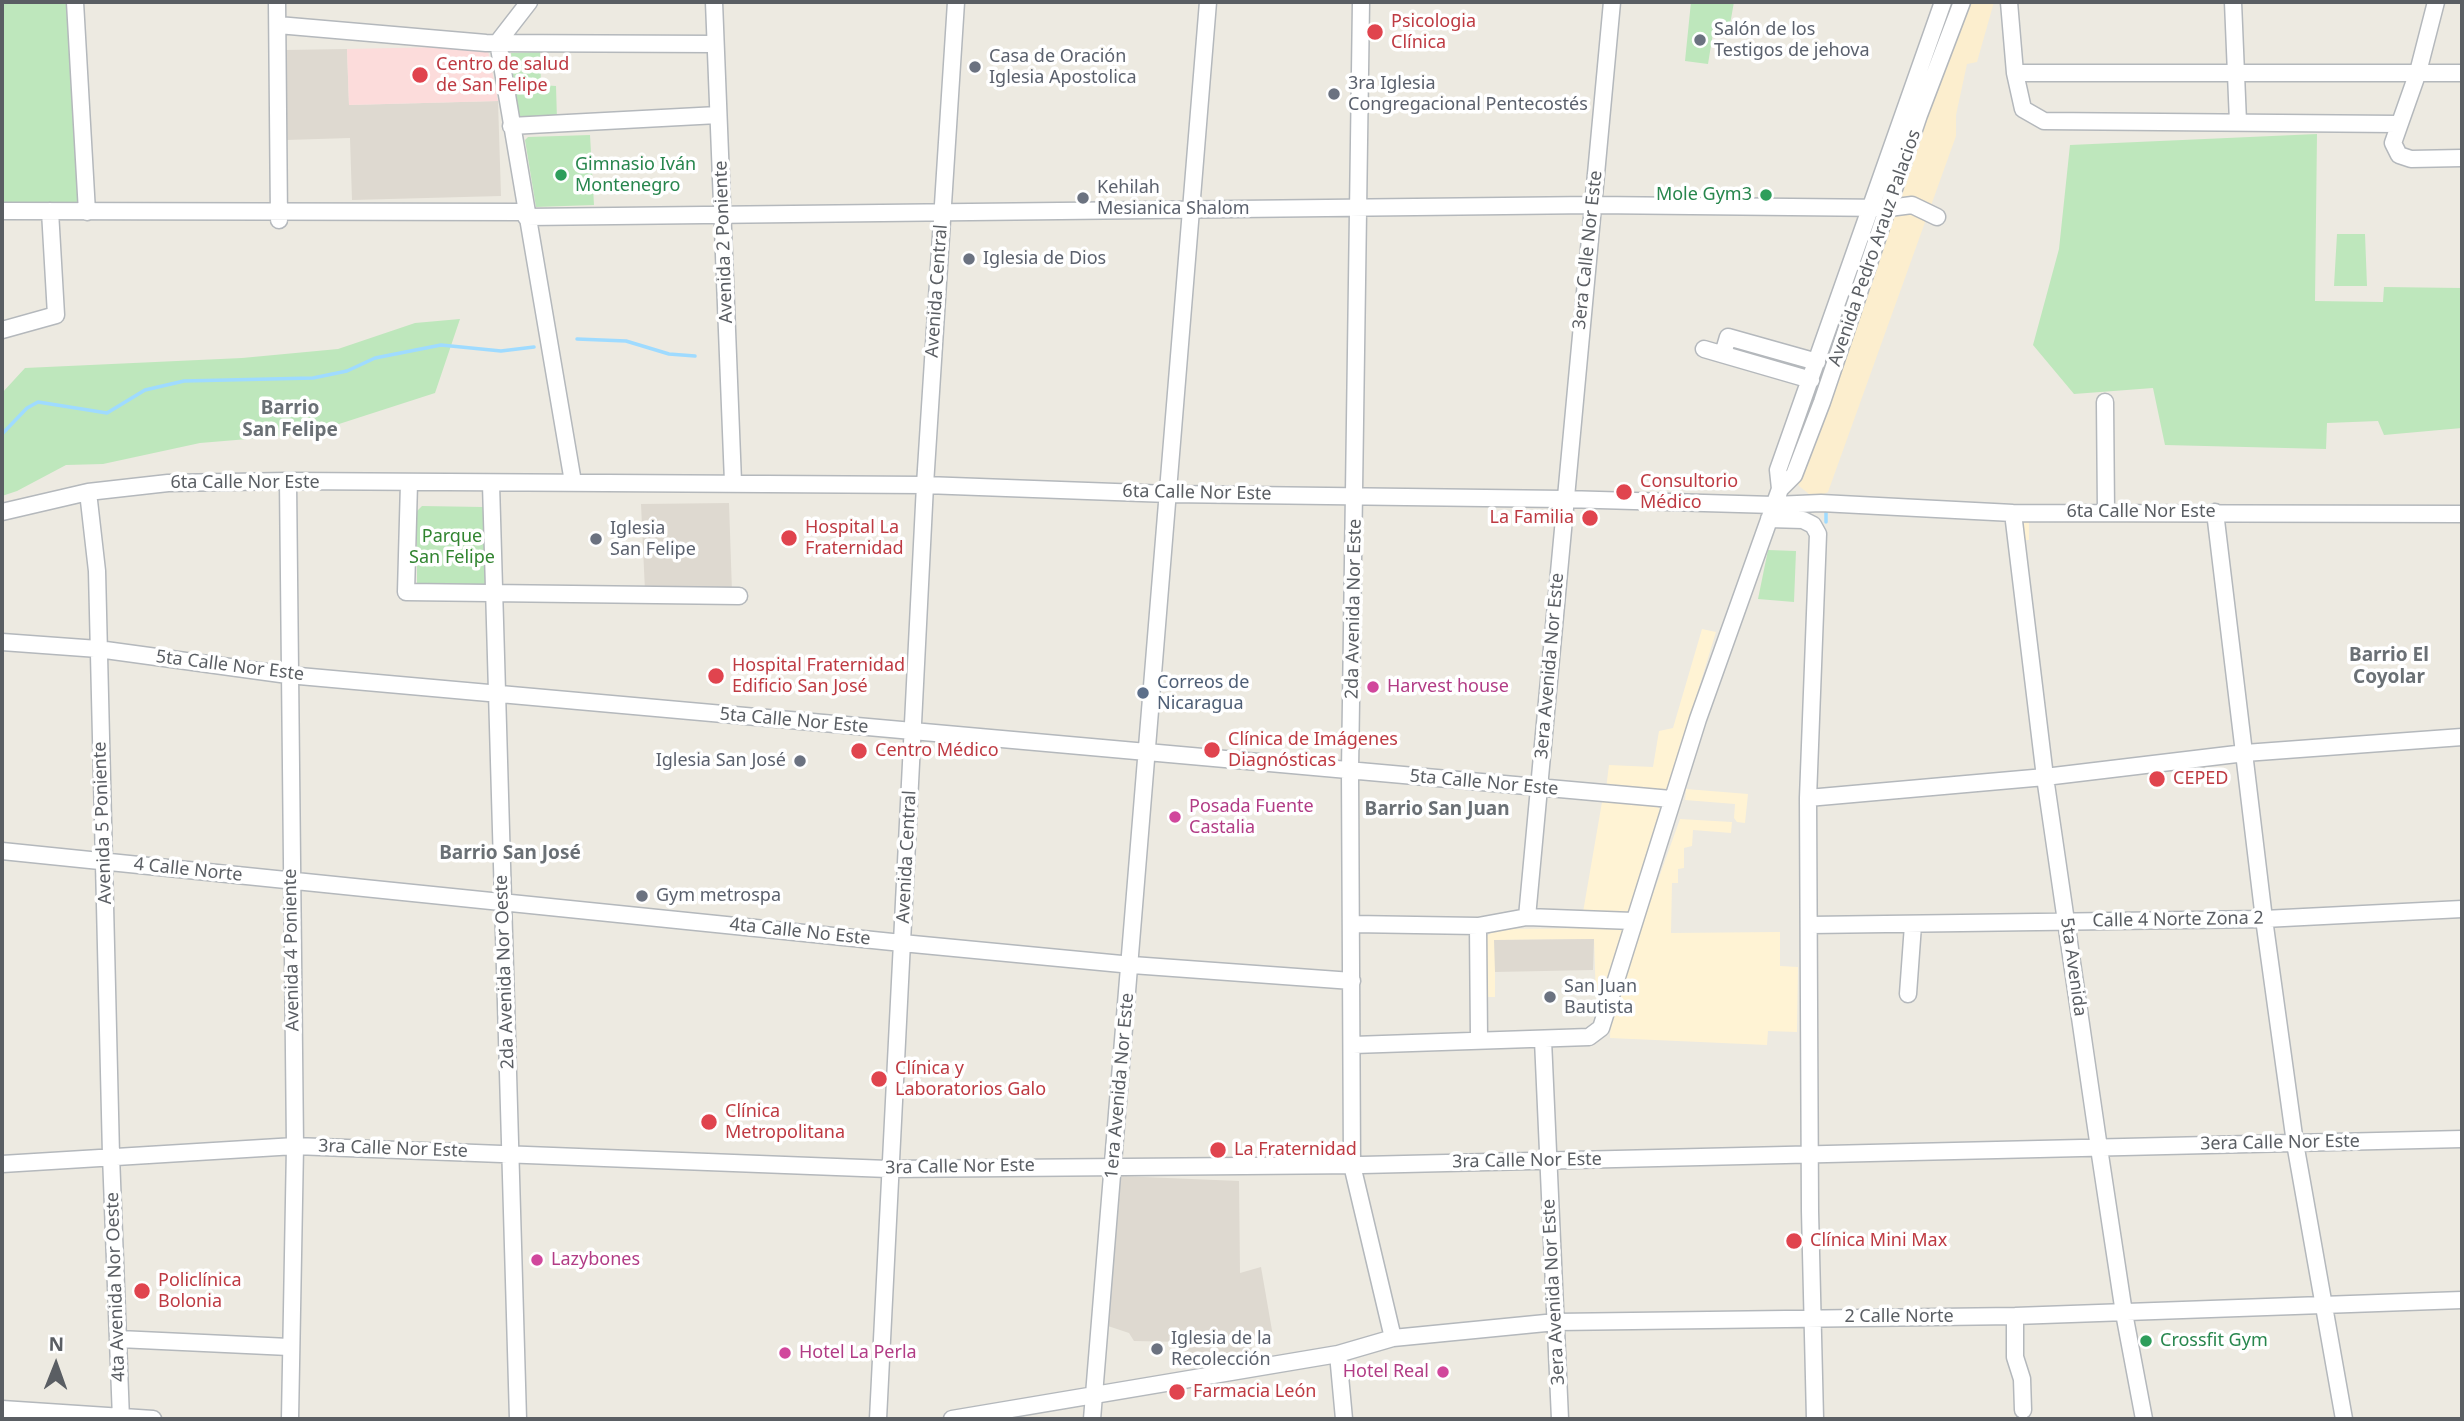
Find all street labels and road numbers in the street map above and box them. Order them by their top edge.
street label: Avenida Pedro Arauz Palacios [1824,127,1926,369]
street label: Avenida 2 Poniente [710,160,738,324]
street label: 3era Calle Nor Este [1569,169,1607,331]
street label: Avenida Central [922,224,952,358]
street label: 6ta Calle Nor Este [170,472,320,494]
street label: 6ta Calle Nor Este [1122,481,1272,505]
street label: 6ta Calle Nor Este [2066,501,2216,523]
street label: 2da Avenida Nor Este [1342,519,1366,699]
street label: 3era Avenida Nor Este [1531,572,1569,760]
street label: 5ta Calle Nor Este [155,646,305,686]
street label: 5ta Calle Nor Este [719,704,869,738]
street label: Avenida 5 Poniente [89,741,117,905]
street label: 5ta Calle Nor Este [1409,766,1559,800]
street label: Avenida Central [893,790,921,924]
street label: 4 Calle Norte [133,854,243,886]
street label: Avenida 4 Poniente [280,868,304,1032]
street label: 2da Avenida Nor Oeste [491,874,519,1070]
street label: Calle 4 Norte Zona 2 [2092,908,2264,932]
street label: 4ta Calle No Este [728,914,872,950]
street label: 5ta Avenida [2055,916,2091,1018]
street label: 1era Avenida Nor Este [1101,992,1139,1180]
street label: 3era Calle Nor Este [2200,1131,2360,1155]
street label: 3ra Calle Nor Este [318,1136,468,1162]
street label: 3ra Calle Nor Este [1452,1149,1602,1173]
street label: 3ra Calle Nor Este [885,1155,1035,1179]
street label: 4ta Avenida Nor Oeste [102,1192,130,1382]
street label: 3era Avenida Nor Este [1538,1198,1570,1386]
street label: 2 Calle Norte [1844,1306,1954,1328]

